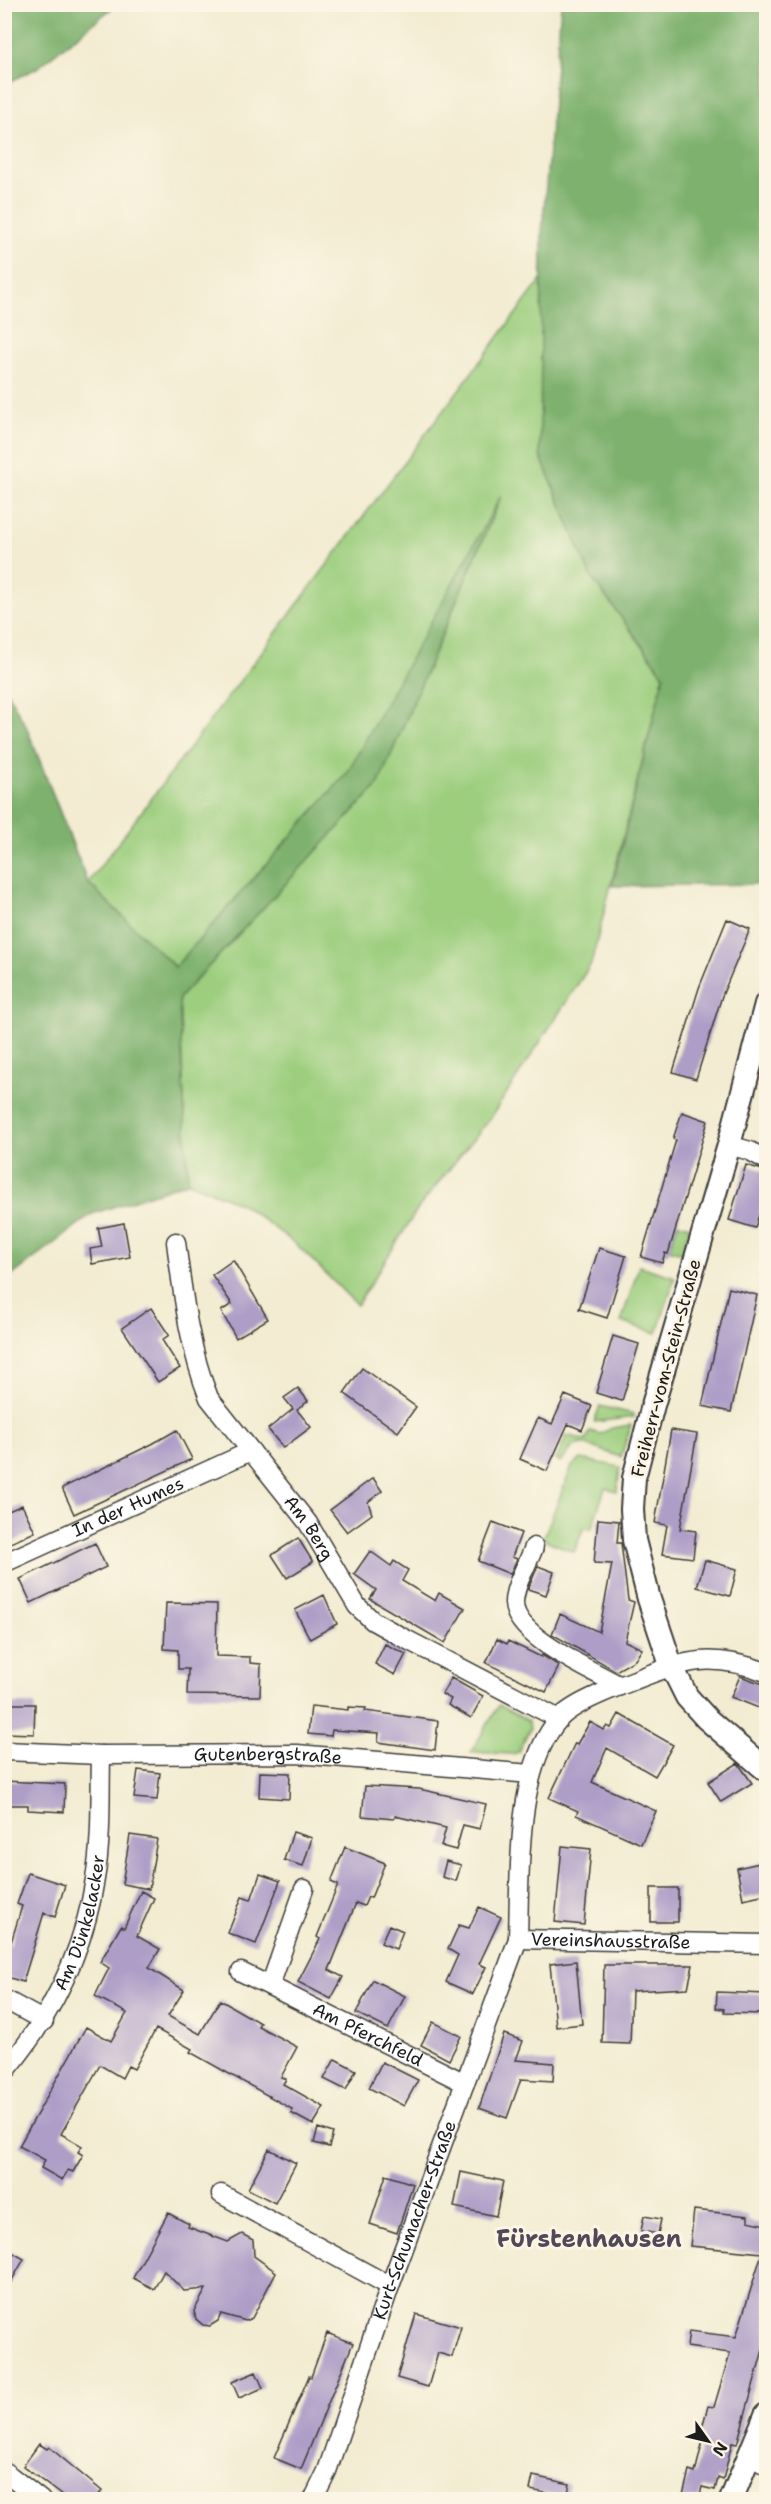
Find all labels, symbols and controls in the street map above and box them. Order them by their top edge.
street label: Freiherr-vom-Stein-Straße [625,1256,707,1480]
street label: In der Humes [68,1471,188,1543]
street label: Am Berg [279,1490,339,1565]
street label: Gutenbergstraße [194,1742,343,1770]
street label: Am Dünkelacker [49,1853,110,1995]
street label: Vereinshausstraße [531,1927,691,1954]
street label: Am Pferchfeld [308,1997,427,2072]
street label: Kurt-Schumacher-Straße [367,2117,462,2323]
district label: Fürstenhausen [496,2223,682,2255]
north arrow [678,2411,738,2471]
text: N [708,2438,732,2460]

